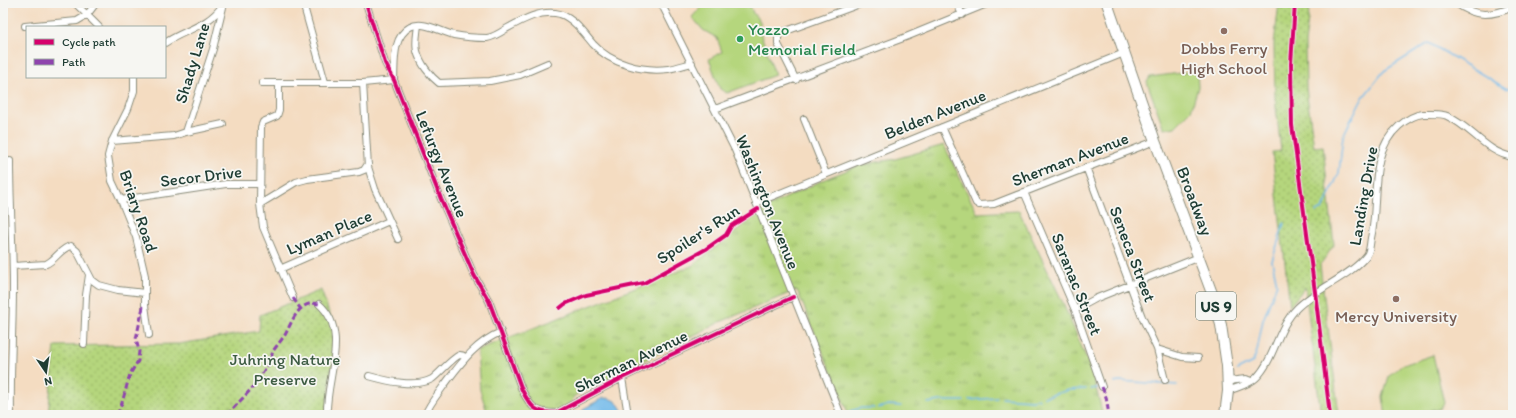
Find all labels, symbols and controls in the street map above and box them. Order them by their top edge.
place label: Yozzo Memorial Field [748,19,856,59]
street label: Shady Lane [170,20,214,106]
legend [26,26,166,78]
marker: Dobbs Ferry High School [1219,26,1229,36]
marker: Yozzo Memorial Field [735,34,745,44]
text: Cycle path [62,35,116,49]
place label: Dobbs Ferry High School [1180,38,1268,78]
text: Path [62,55,85,69]
street label: Belden Avenue [881,85,989,143]
street label: Lefurgy Avenue [412,108,472,220]
street label: Sherman Avenue [1009,128,1131,190]
street label: Washington Avenue [732,132,804,272]
street label: Landing Drive [1344,145,1382,247]
street label: Secor Drive [159,161,243,191]
street label: Broadway [1173,164,1217,238]
street label: Briary Road [116,167,163,255]
street label: Spoiler's Run [653,200,743,268]
street label: Seneca Street [1106,203,1161,305]
street label: Lyman Place [283,205,375,259]
street label: Saranac Street [1047,230,1107,338]
road number: US 9 [1196,292,1236,320]
marker: Mercy University [1391,294,1401,304]
place label: Mercy University [1335,306,1457,326]
street label: Sherman Avenue [571,325,691,397]
park label: Juhring Nature Preserve [230,349,340,389]
north arrow [26,352,66,392]
text: N [43,374,53,388]

